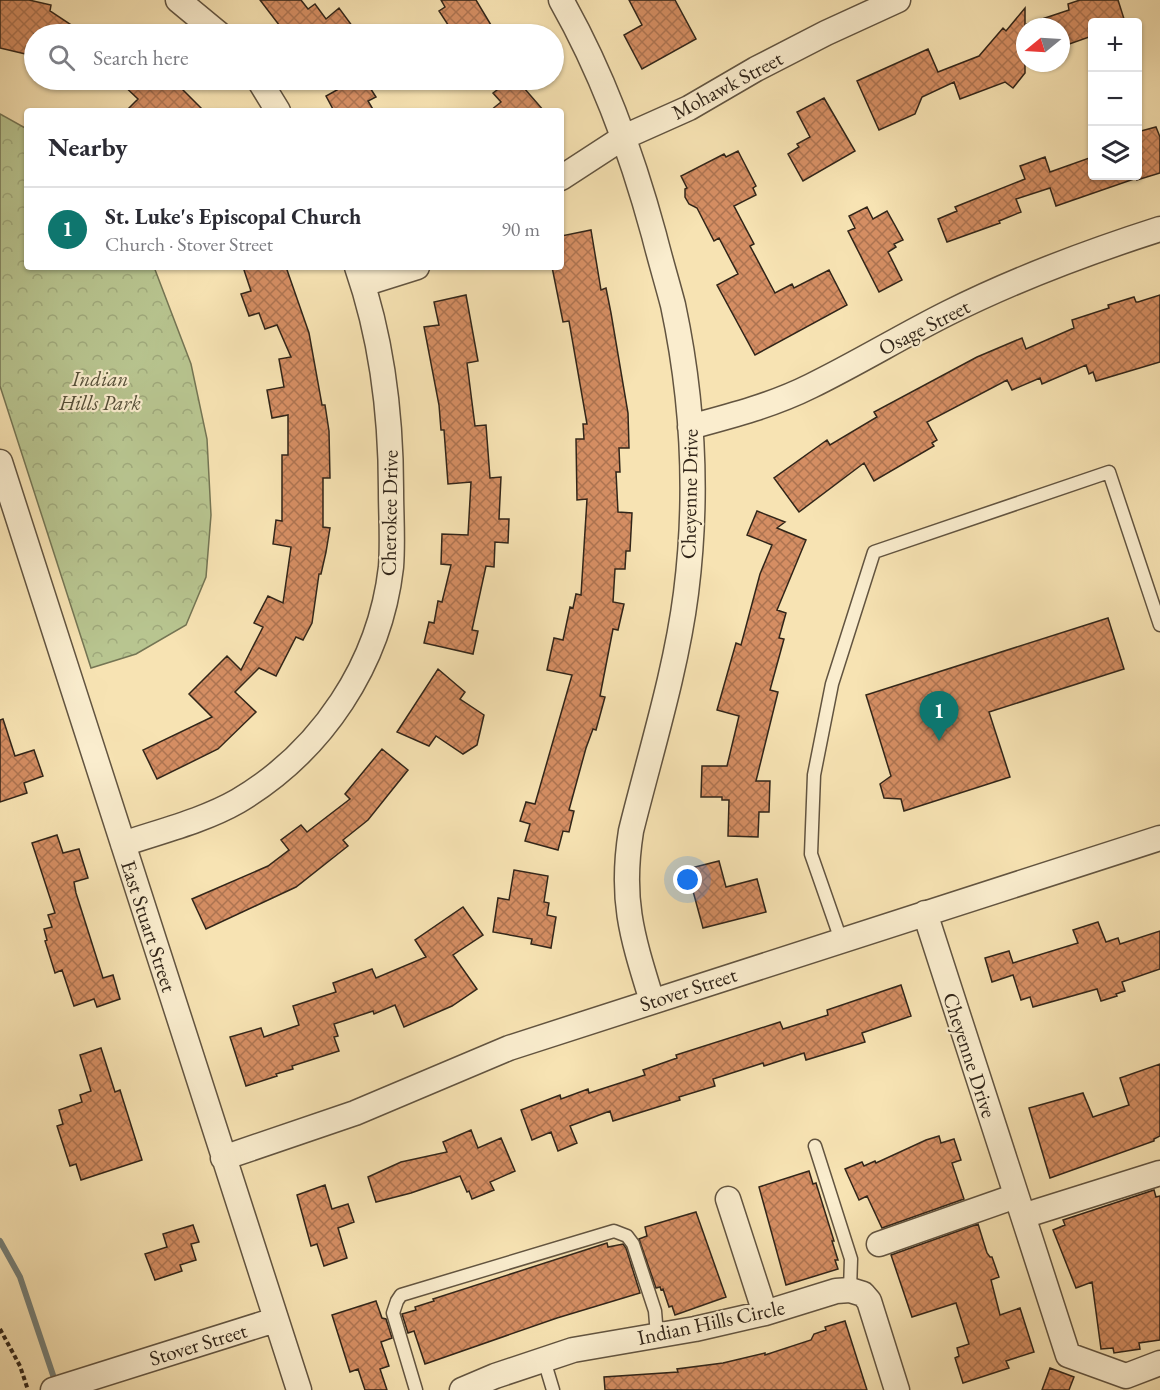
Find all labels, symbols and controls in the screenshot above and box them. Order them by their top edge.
north arrow [1016,18,1070,72]
map controls [1088,18,1142,180]
button: + [1088,18,1142,72]
search box [24,24,564,90]
icon: search [45,41,78,74]
text: Search here [93,43,188,72]
street label: Mohawk Street [667,44,788,126]
button: − [1088,72,1142,126]
button: layers [1088,126,1142,180]
text: Nearby [48,130,128,164]
text: St. Luke's Episcopal Church [105,202,361,231]
text: 1 [62,216,73,242]
text: 90 m [501,216,540,242]
text: Church · Stover Street [105,231,273,257]
street label: Osage Street [874,292,975,361]
park label: Indian Hills Park [58,365,141,416]
street label: Cheyenne Drive [674,429,704,559]
street label: Cherokee Drive [374,450,404,576]
pin: 1 [920,692,958,741]
street label: East Stuart Street [115,857,183,996]
your location [673,865,702,894]
street label: Stover Street [636,960,740,1017]
street label: Cheyenne Drive [937,989,1003,1121]
street label: Indian Hills Circle [635,1293,787,1351]
street label: Stover Street [146,1316,250,1372]

